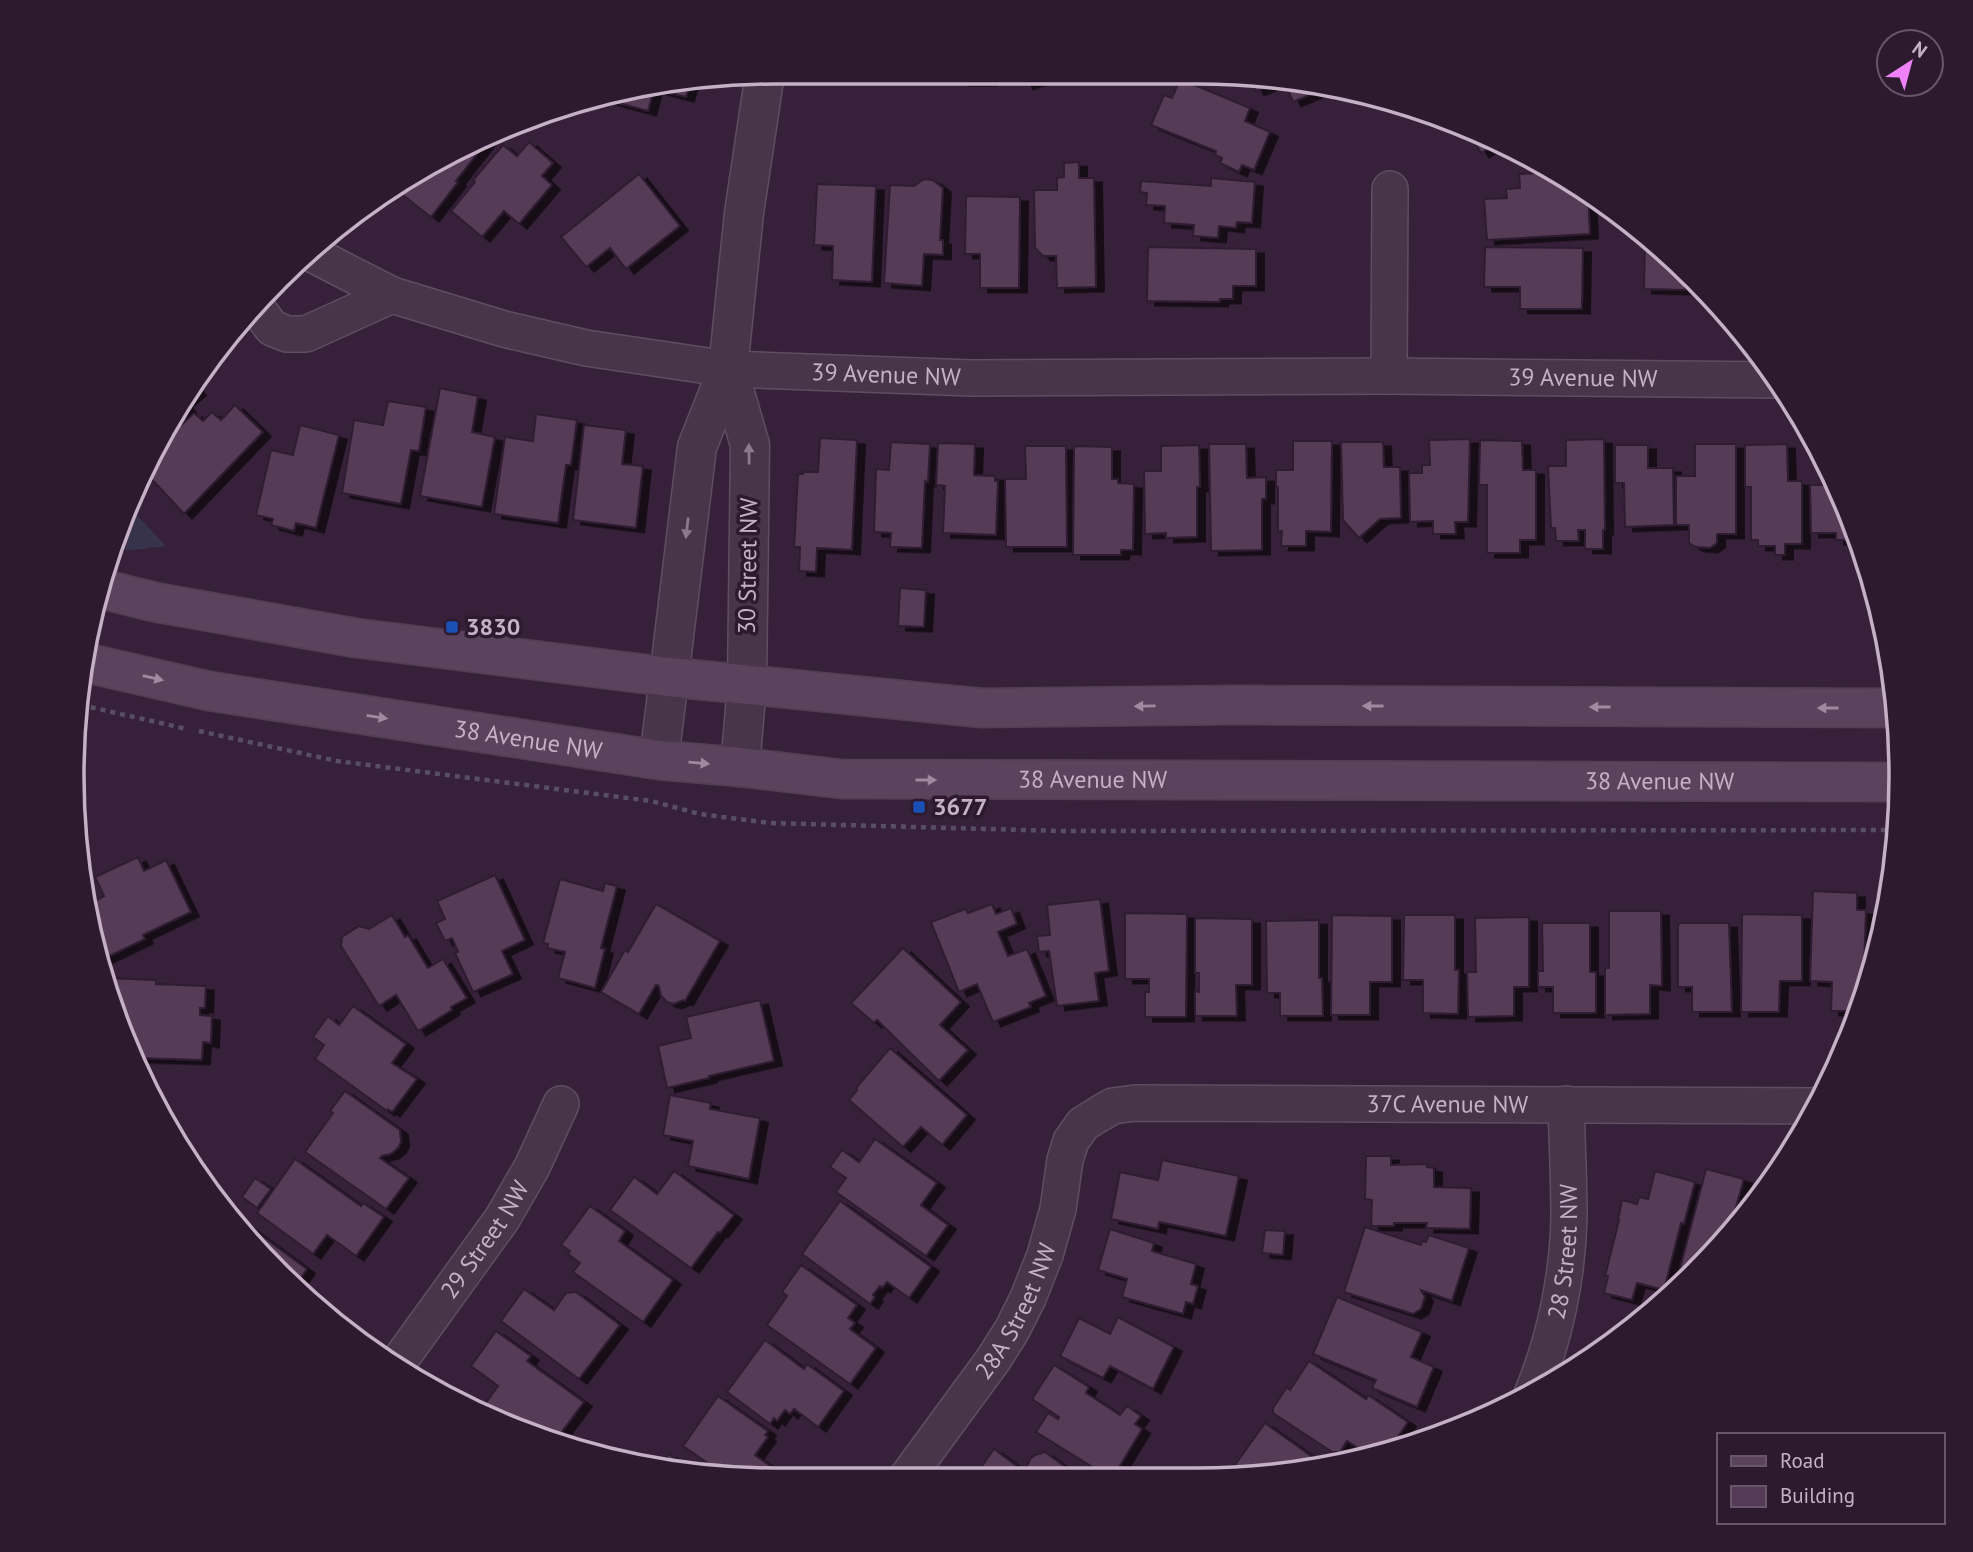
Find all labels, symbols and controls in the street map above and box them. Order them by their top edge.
north arrow [1875,28,1945,98]
text: N [1908,36,1932,63]
street label: 39 Avenue NW [811,356,961,393]
street label: 39 Avenue NW [1508,361,1658,394]
one-way arrow [743,443,755,465]
street label: 30 Street NW [731,497,764,634]
one-way arrow [681,517,692,539]
place label: 3830 [466,611,520,642]
marker: 3830 [444,619,460,635]
one-way arrow [142,673,164,684]
one-way arrow [1134,700,1156,712]
one-way arrow [1361,700,1383,712]
one-way arrow [1589,701,1611,713]
one-way arrow [1816,702,1838,714]
one-way arrow [366,712,388,723]
street label: 38 Avenue NW [452,713,604,766]
one-way arrow [689,758,711,769]
street label: 38 Avenue NW [1018,764,1167,795]
street label: 38 Avenue NW [1585,765,1734,797]
one-way arrow [915,774,937,786]
place label: 3677 [933,791,987,822]
marker: 3677 [911,799,927,815]
street label: 37C Avenue NW [1367,1088,1528,1120]
street label: 29 Street NW [433,1175,536,1305]
street label: 28 Street NW [1540,1183,1584,1322]
street label: 28A Street NW [968,1240,1063,1385]
legend [1717,1433,1945,1524]
text: Road [1780,1447,1824,1474]
text: Building [1780,1482,1855,1509]

